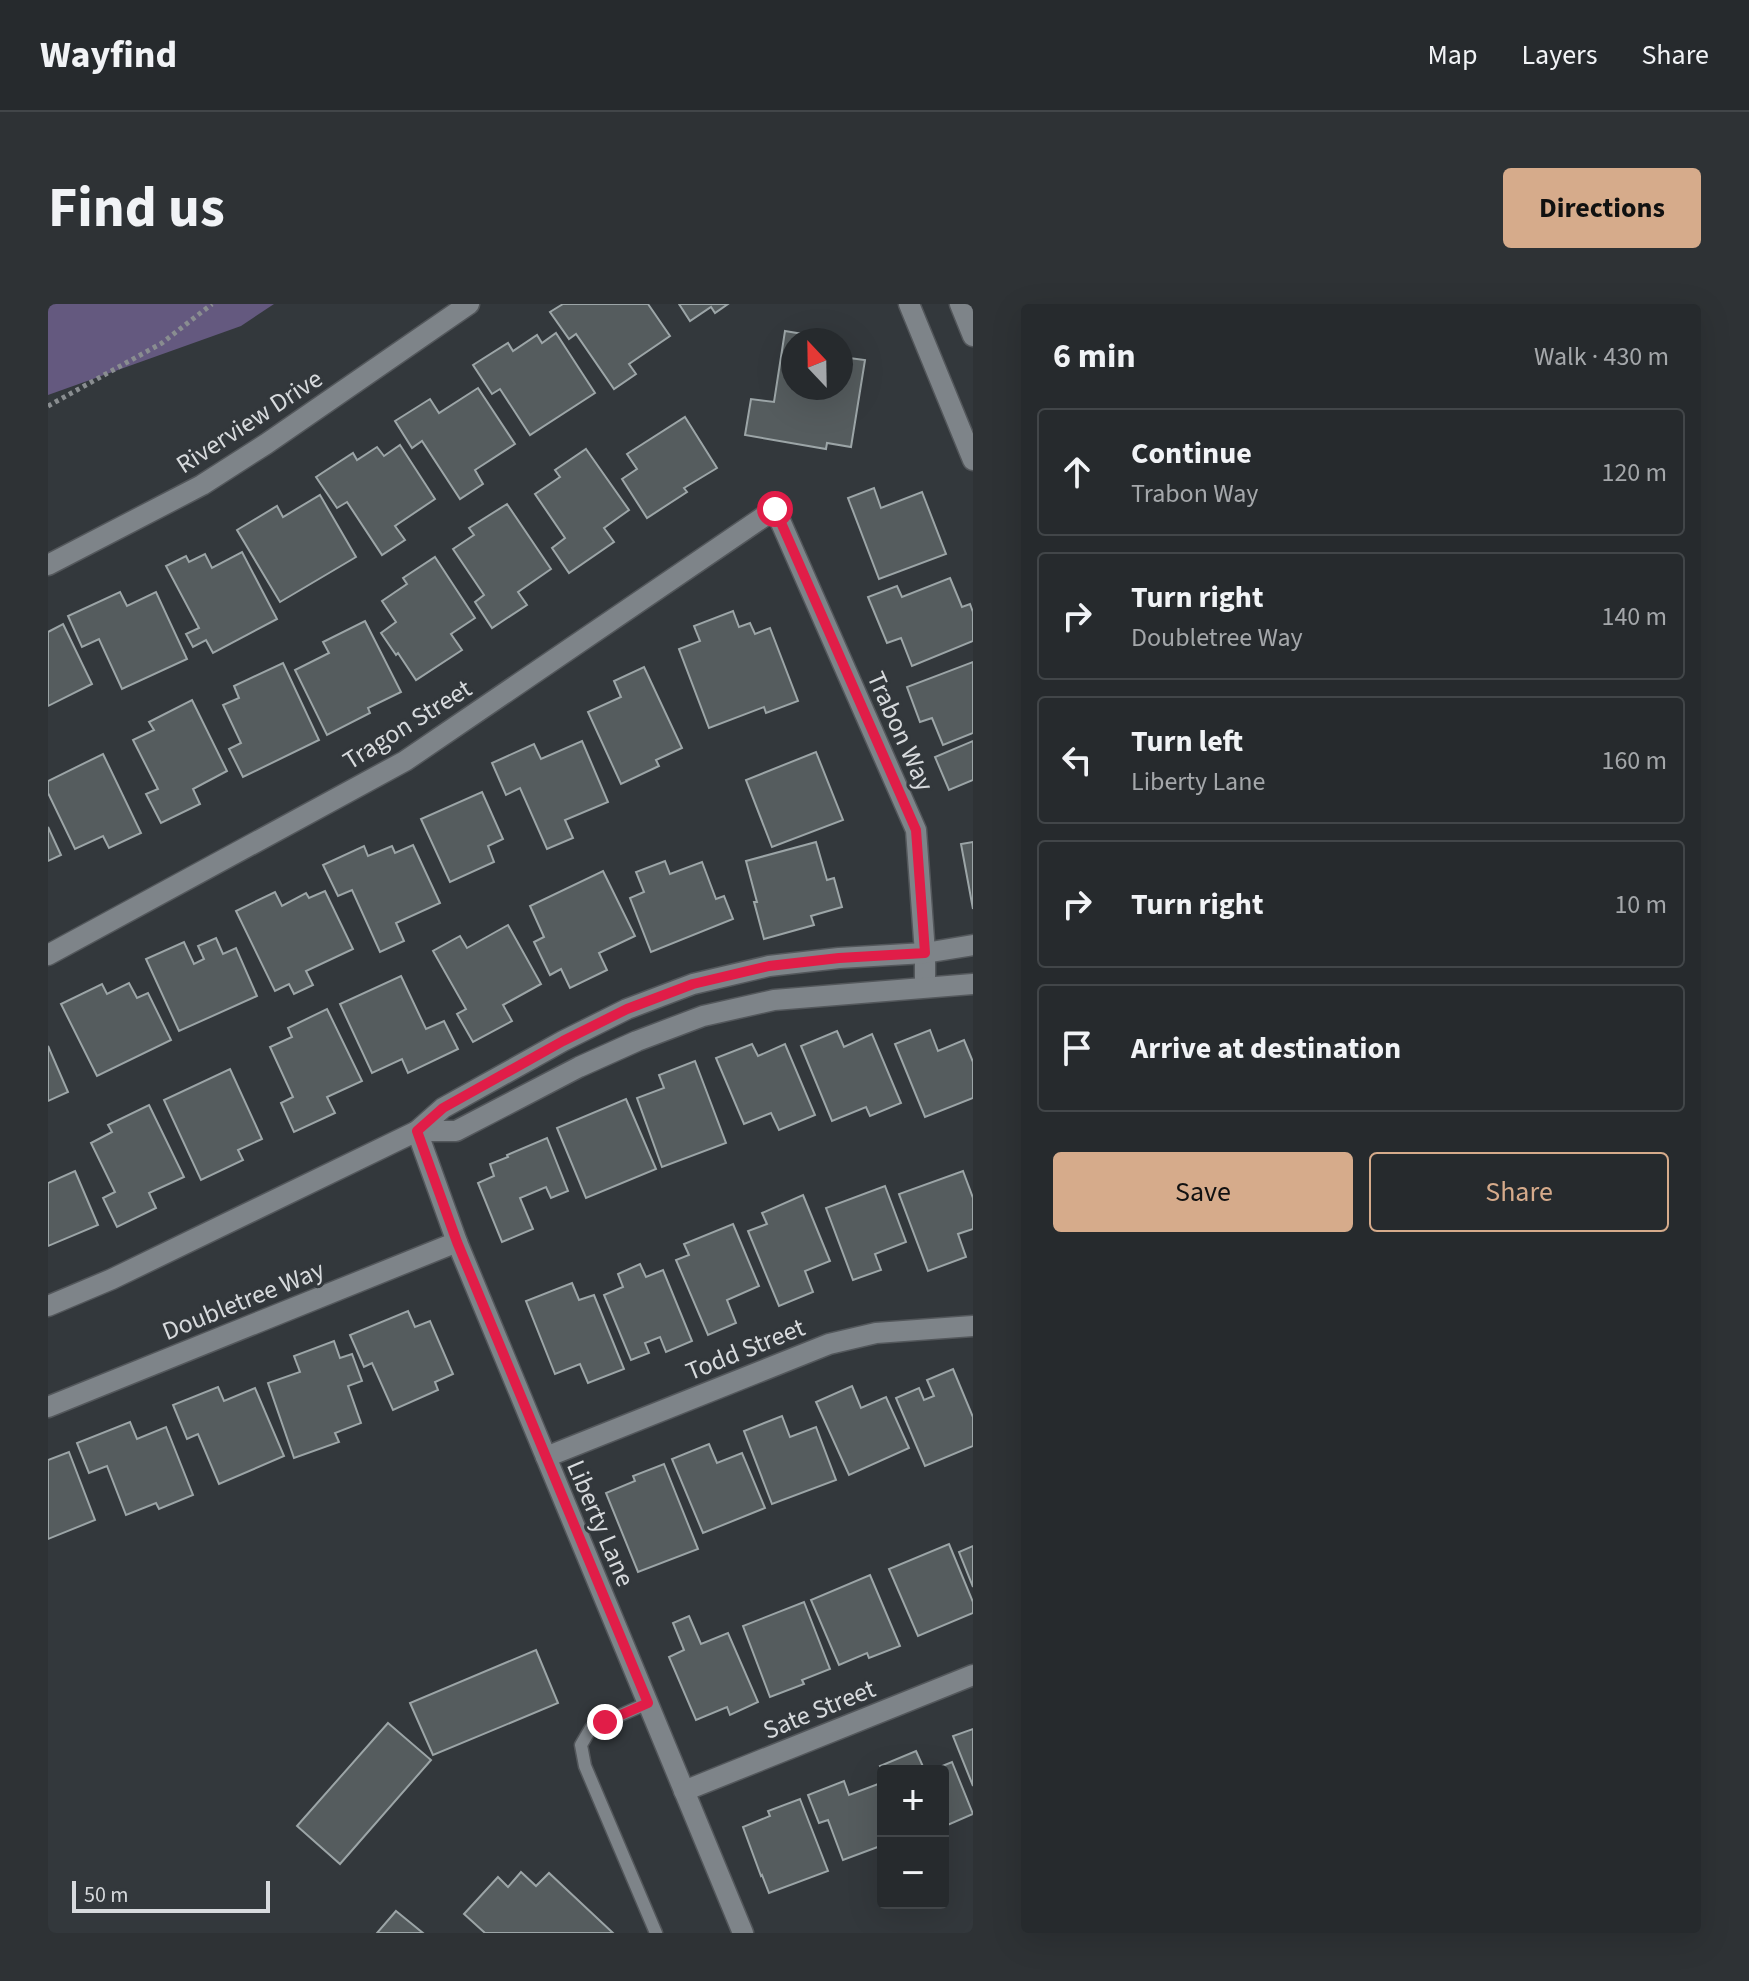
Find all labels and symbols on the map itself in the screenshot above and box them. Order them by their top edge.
north arrow [781,328,853,400]
street label: Riverview Drive [169,360,330,483]
route start [757,491,793,527]
street label: Trabon Way [858,665,943,797]
street label: Tragon Street [336,670,479,779]
street label: Doubletree Way [157,1251,330,1350]
street label: Todd Street [680,1309,810,1390]
street label: Liberty Lane [557,1454,644,1592]
street label: Sate Street [757,1670,881,1749]
route end [587,1704,623,1740]
scale bar [72,1877,270,1913]

